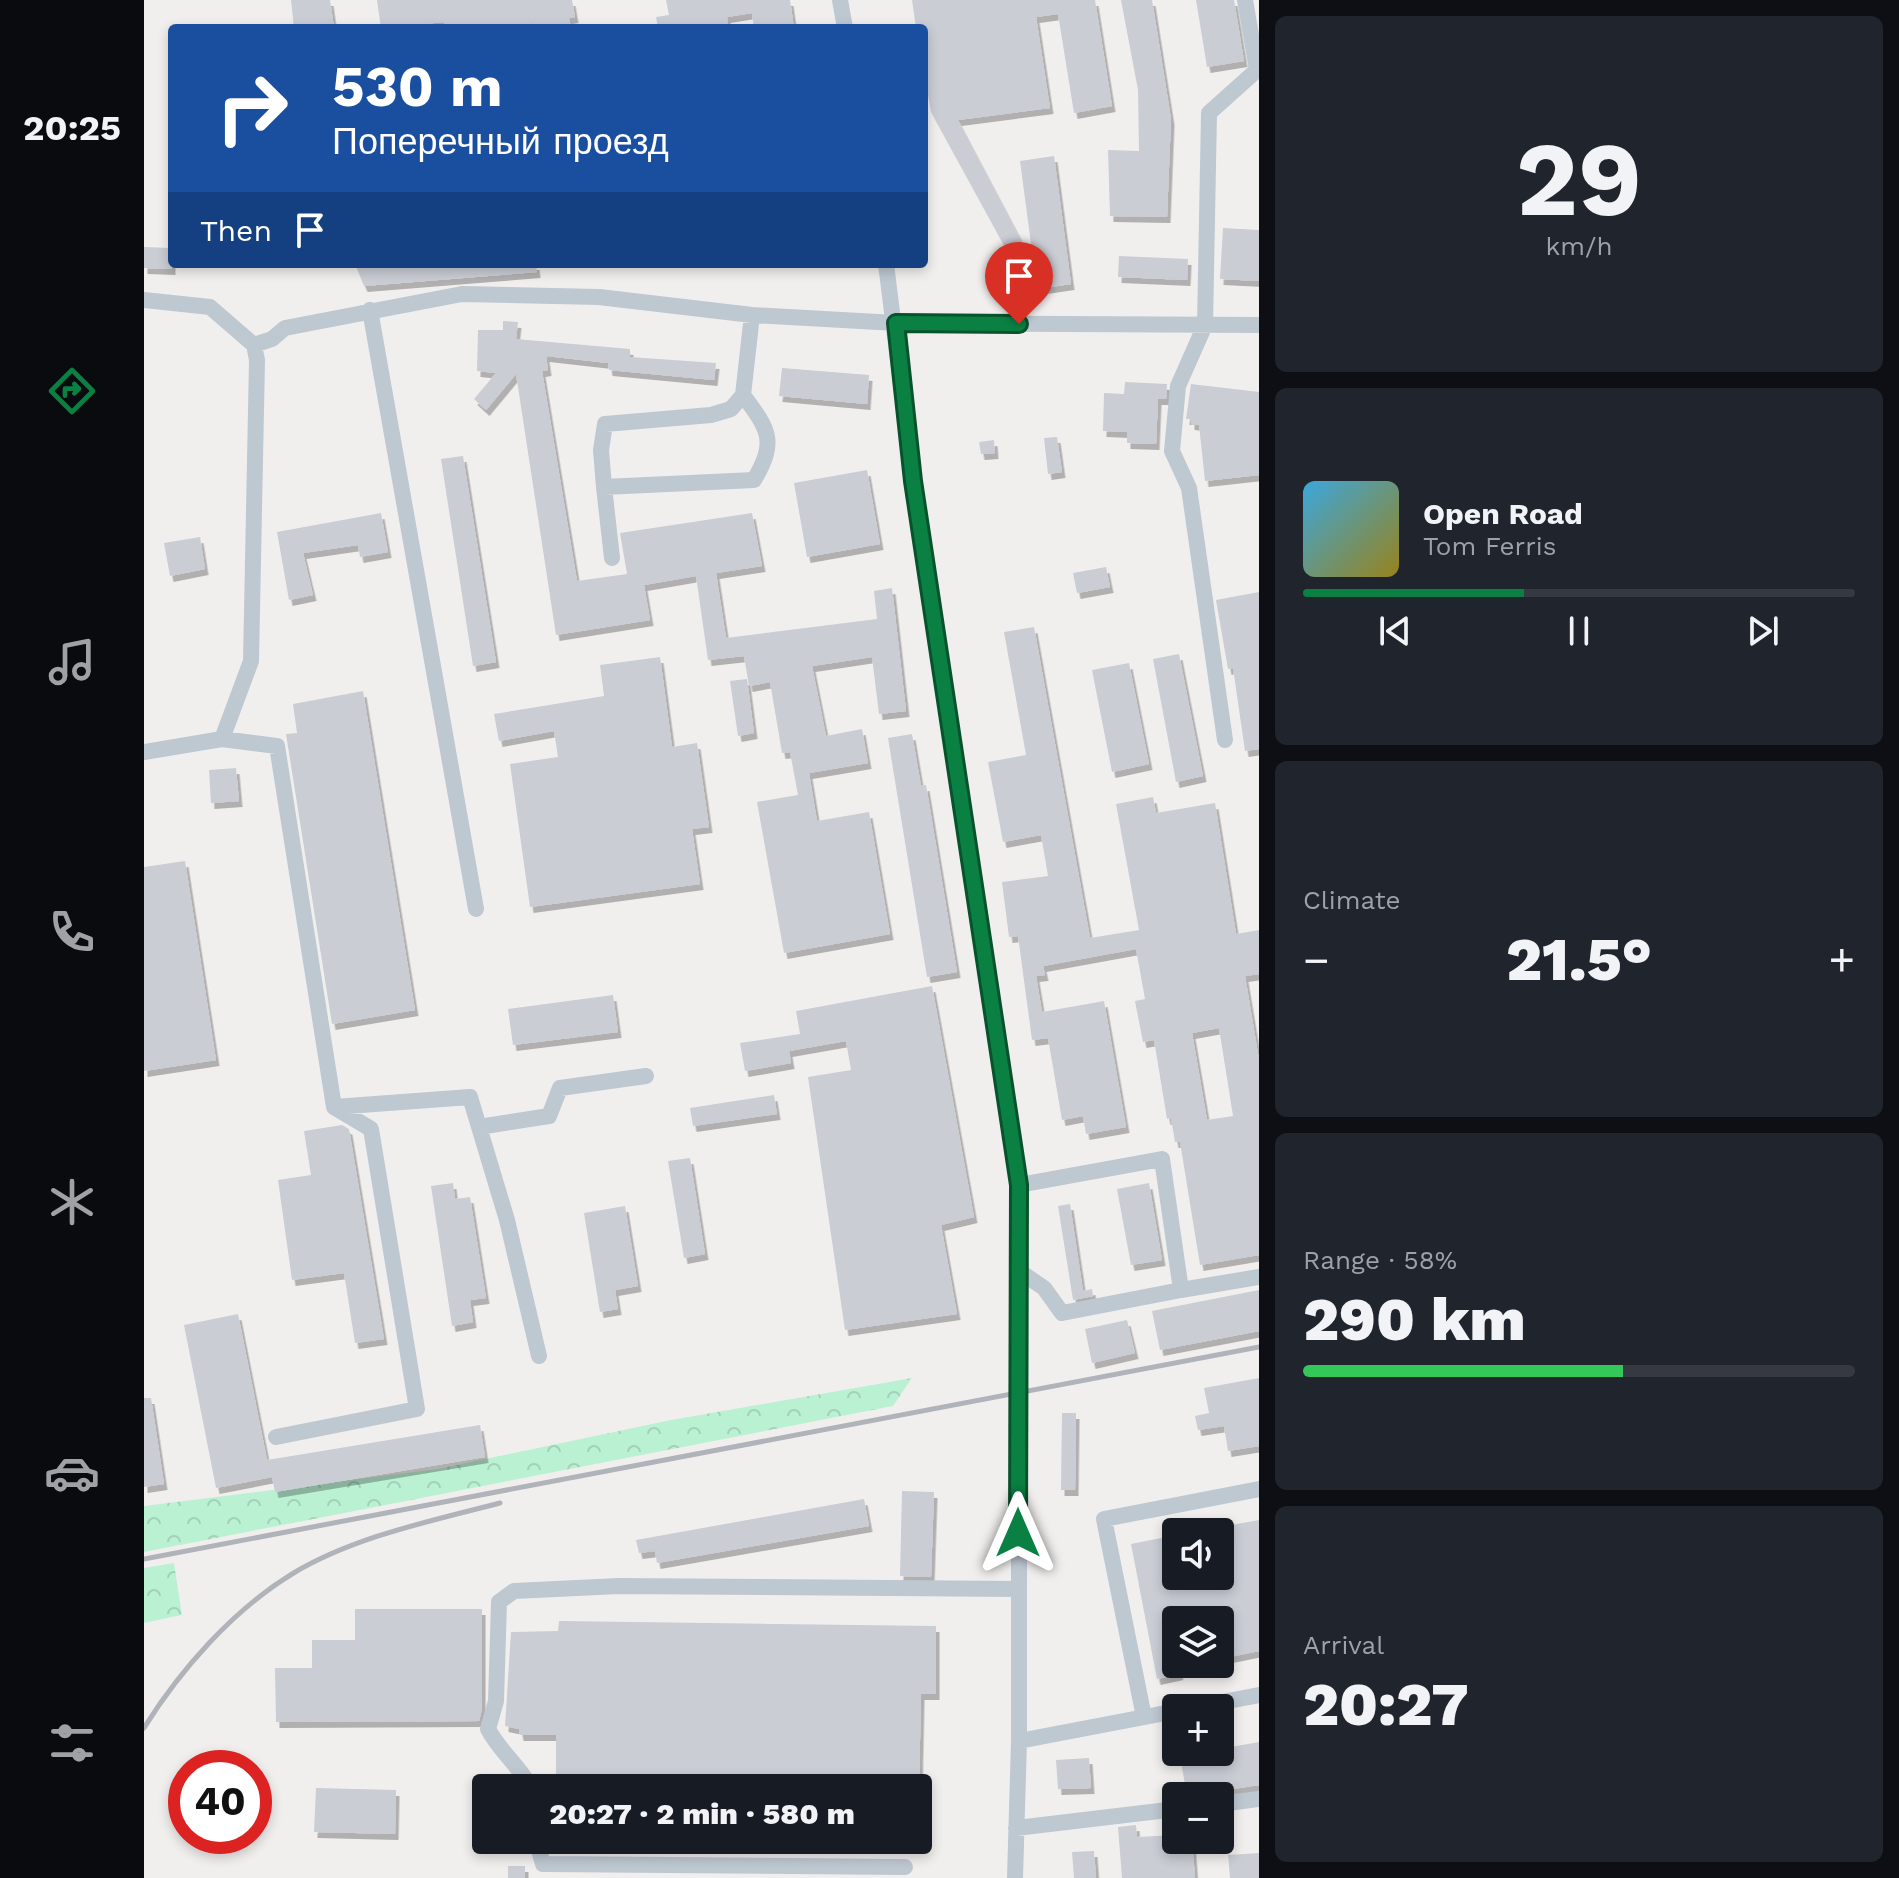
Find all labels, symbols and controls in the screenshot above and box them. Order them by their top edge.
text: 530 m [332,54,503,120]
icon: right [200,56,304,160]
text: 20:25 [23,107,121,149]
text: 29 [1516,118,1642,240]
text: Поперечный проезд [332,121,669,163]
icon: arrive [288,208,332,252]
text: Then [200,213,272,248]
text: km/h [1546,231,1612,261]
pin [985,242,1053,324]
icon: arrive [997,254,1041,298]
icon: directions [44,363,100,419]
text: Open Road [1423,496,1583,531]
text: Tom Ferris [1423,531,1556,561]
icon: previous [1373,609,1417,653]
icon: pause [1557,609,1601,653]
icon: next [1741,609,1785,653]
icon: music [44,634,100,690]
text: Climate [1303,885,1401,915]
icon: phone [44,904,100,960]
text: 21.5° [1506,924,1652,995]
text: − [1303,934,1330,986]
text: + [1828,934,1855,986]
icon: climate [44,1174,100,1230]
text: Range · 58% [1303,1245,1457,1275]
text: 290 km [1303,1284,1526,1355]
icon: car [44,1445,100,1501]
position arrow [976,1491,1060,1575]
map controls [1162,1518,1234,1854]
button: sound [1162,1518,1234,1590]
button: layers [1162,1606,1234,1678]
text: Arrival [1303,1630,1384,1660]
text: 20:27 [1303,1669,1469,1740]
button: + [1162,1694,1234,1766]
icon: filters [44,1715,100,1771]
speed limit sign: 40 [168,1750,272,1854]
button: − [1162,1782,1234,1854]
text: 20:27 · 2 min · 580 m [549,1796,855,1831]

